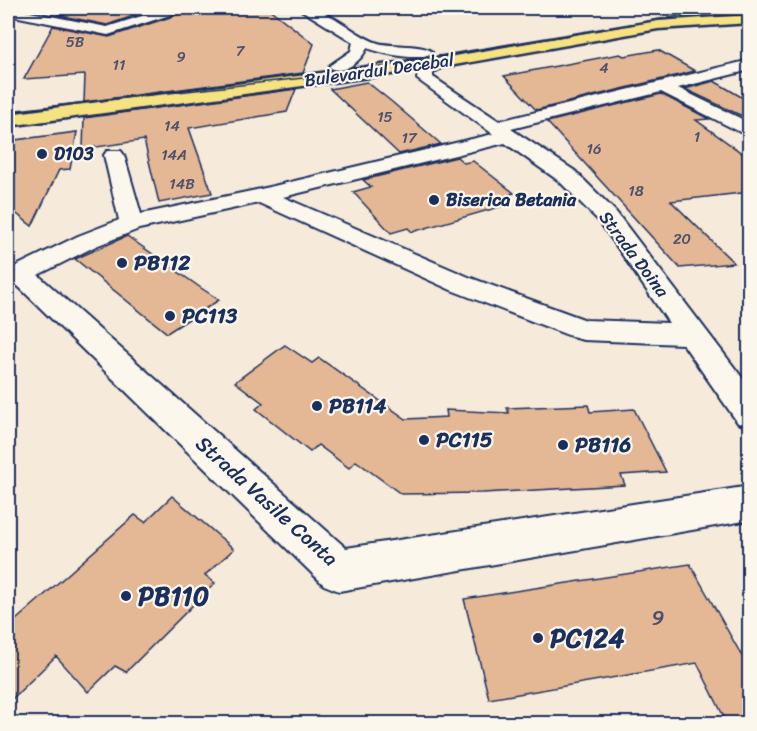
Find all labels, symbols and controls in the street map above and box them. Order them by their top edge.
house number: 5B [66,29,85,55]
house number: 7 [236,38,246,64]
house number: 9 [176,44,186,70]
street label: Bulevardul Decebal [302,44,457,96]
house number: 11 [113,52,125,78]
house number: 4 [599,55,609,81]
house number: 15 [377,104,393,130]
house number: 14 [164,113,180,139]
house number: 1 [694,124,700,150]
house number: 17 [401,125,418,151]
house number: 16 [587,136,601,162]
place label: D103 [54,138,94,170]
house number: 14A [161,142,187,168]
marker: D103 [35,147,49,161]
house number: 14B [169,171,195,197]
house number: 18 [628,178,644,204]
place label: Biserica Betania [446,184,577,216]
marker: Biserica Betania [427,193,441,207]
street label: Strada Doina [590,204,678,305]
house number: 20 [673,226,691,252]
place label: PB112 [134,244,190,282]
marker: PB112 [115,256,129,270]
place label: PC113 [182,297,238,335]
marker: PC113 [163,309,177,323]
place label: PB114 [329,387,386,425]
marker: PB114 [310,399,324,413]
place label: PC115 [436,421,493,459]
street label: Strada Vasile Conta [186,426,348,576]
place label: PB116 [575,426,631,464]
marker: PC115 [417,433,431,447]
marker: PB116 [556,438,570,452]
place label: PB110 [138,573,209,619]
marker: PB110 [119,589,133,603]
house number: 9 [652,599,665,637]
place label: PC124 [550,615,624,661]
marker: PC124 [531,631,545,645]

